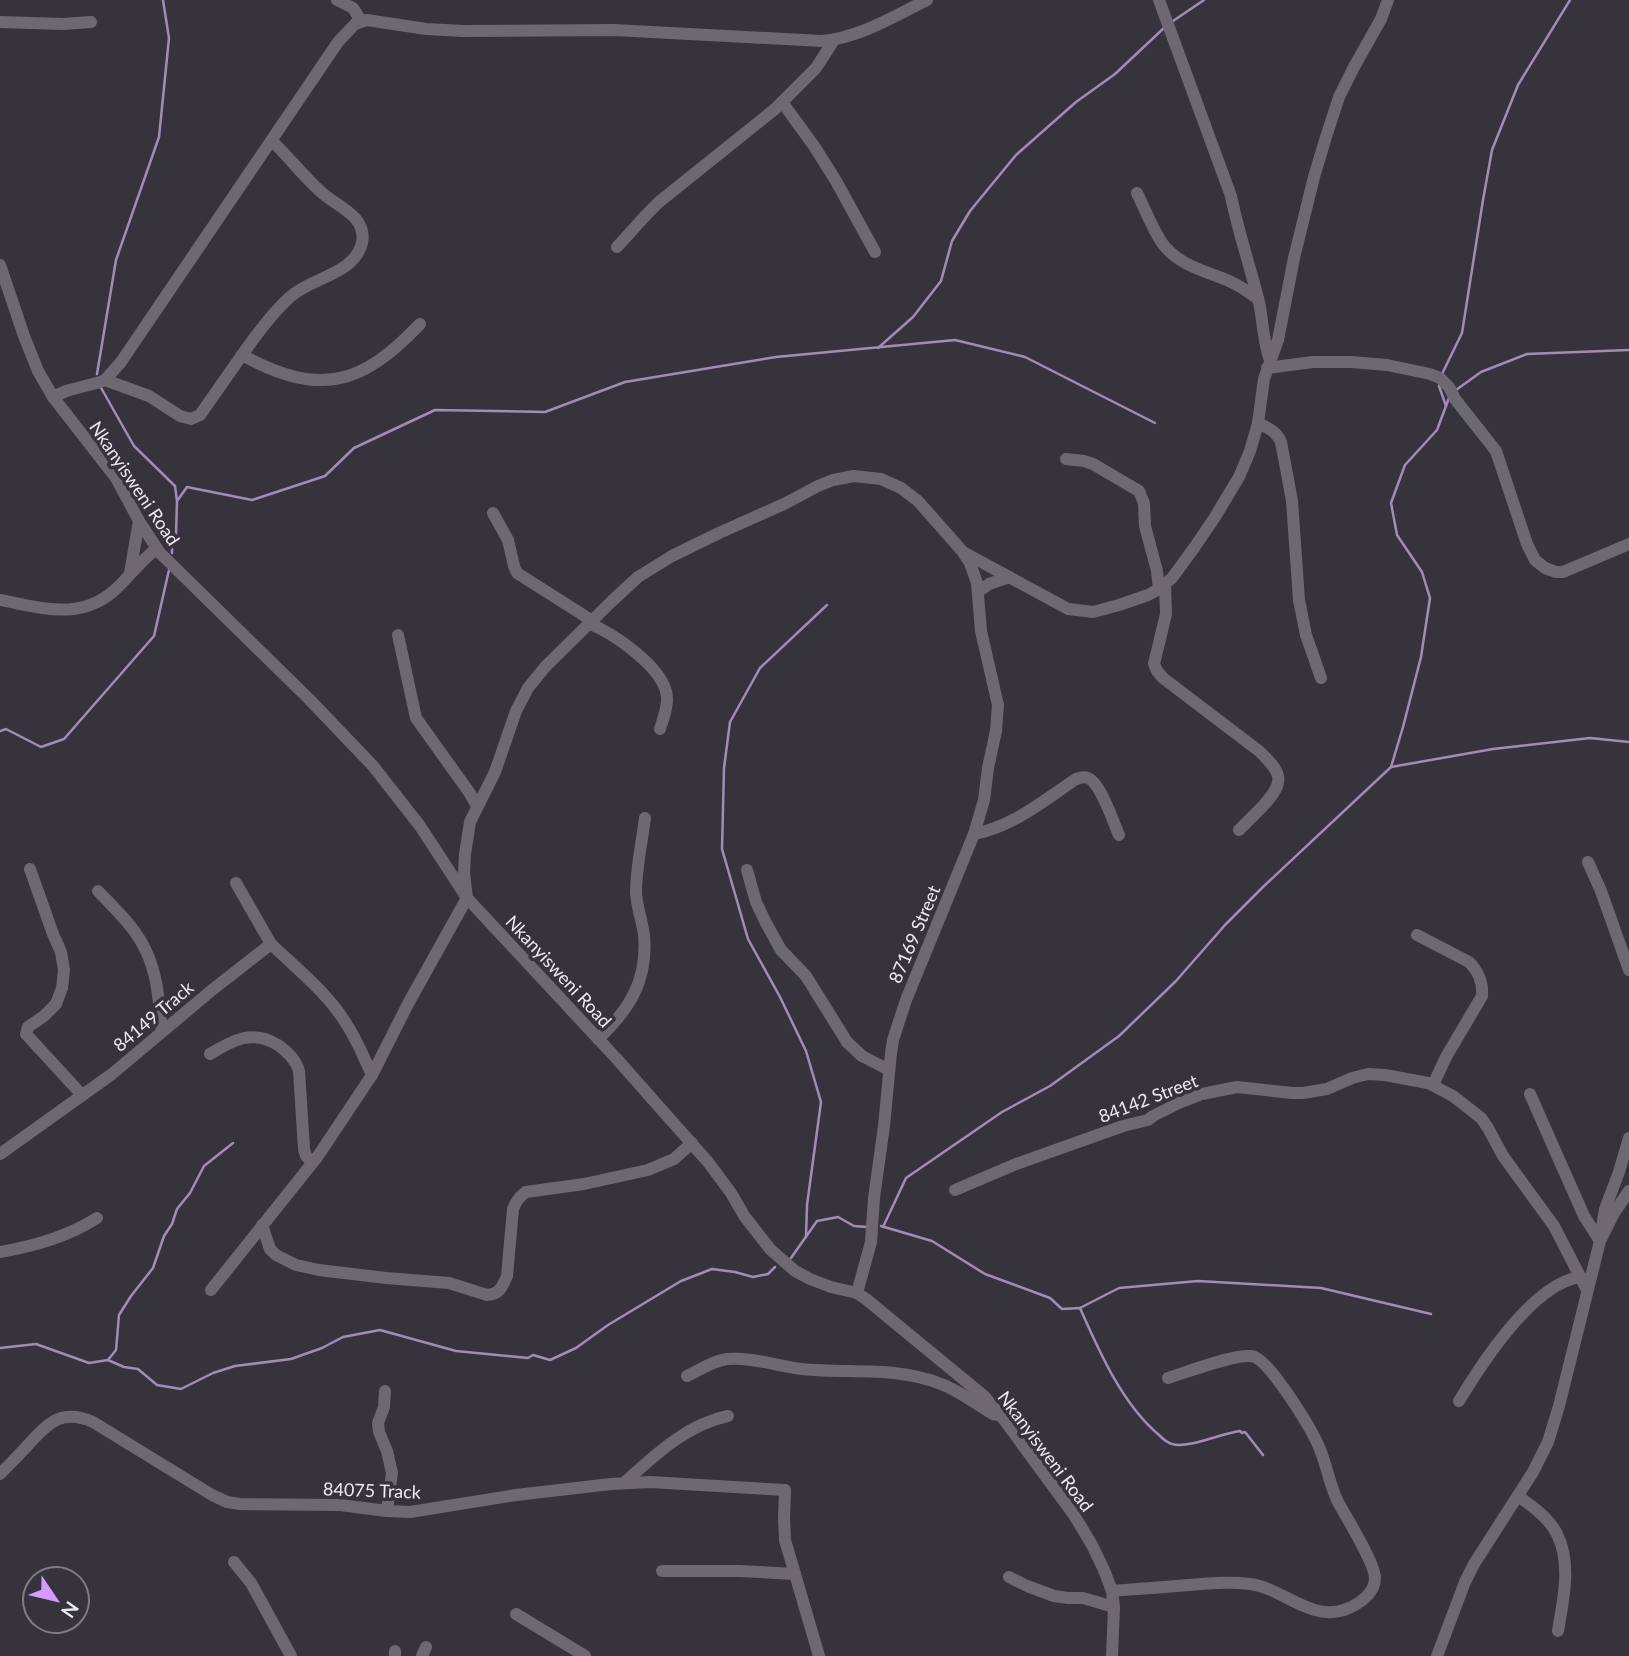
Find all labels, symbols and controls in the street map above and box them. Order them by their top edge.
street label: Nkanyisweni Road [85,417,185,549]
street label: 87169 Street [884,881,945,986]
street label: Nkanyisweni Road [501,910,617,1032]
street label: 84149 Track [108,976,198,1056]
street label: 84142 Street [1095,1069,1201,1127]
street label: Nkanyisweni Road [993,1386,1099,1516]
street label: 84075 Track [323,1477,422,1503]
north arrow [21,1565,91,1635]
text: N [57,1597,84,1623]

